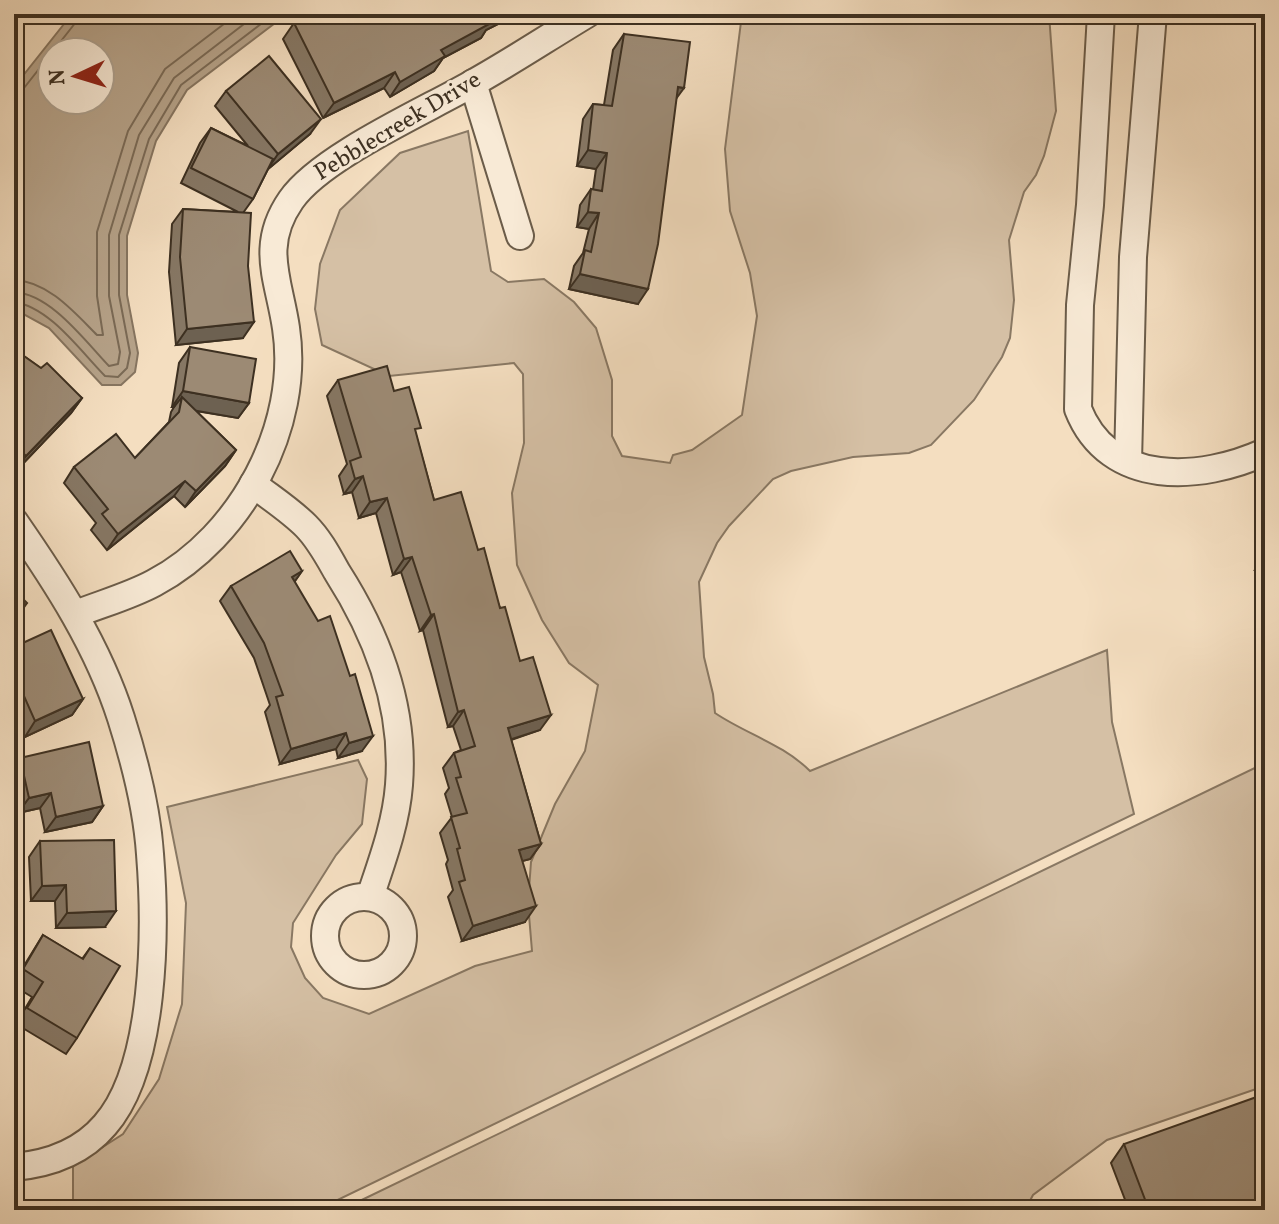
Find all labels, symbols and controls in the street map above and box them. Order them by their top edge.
north arrow [36,36,116,116]
street label: Pebblecreek Drive [308,64,488,190]
text: N [43,68,75,86]

